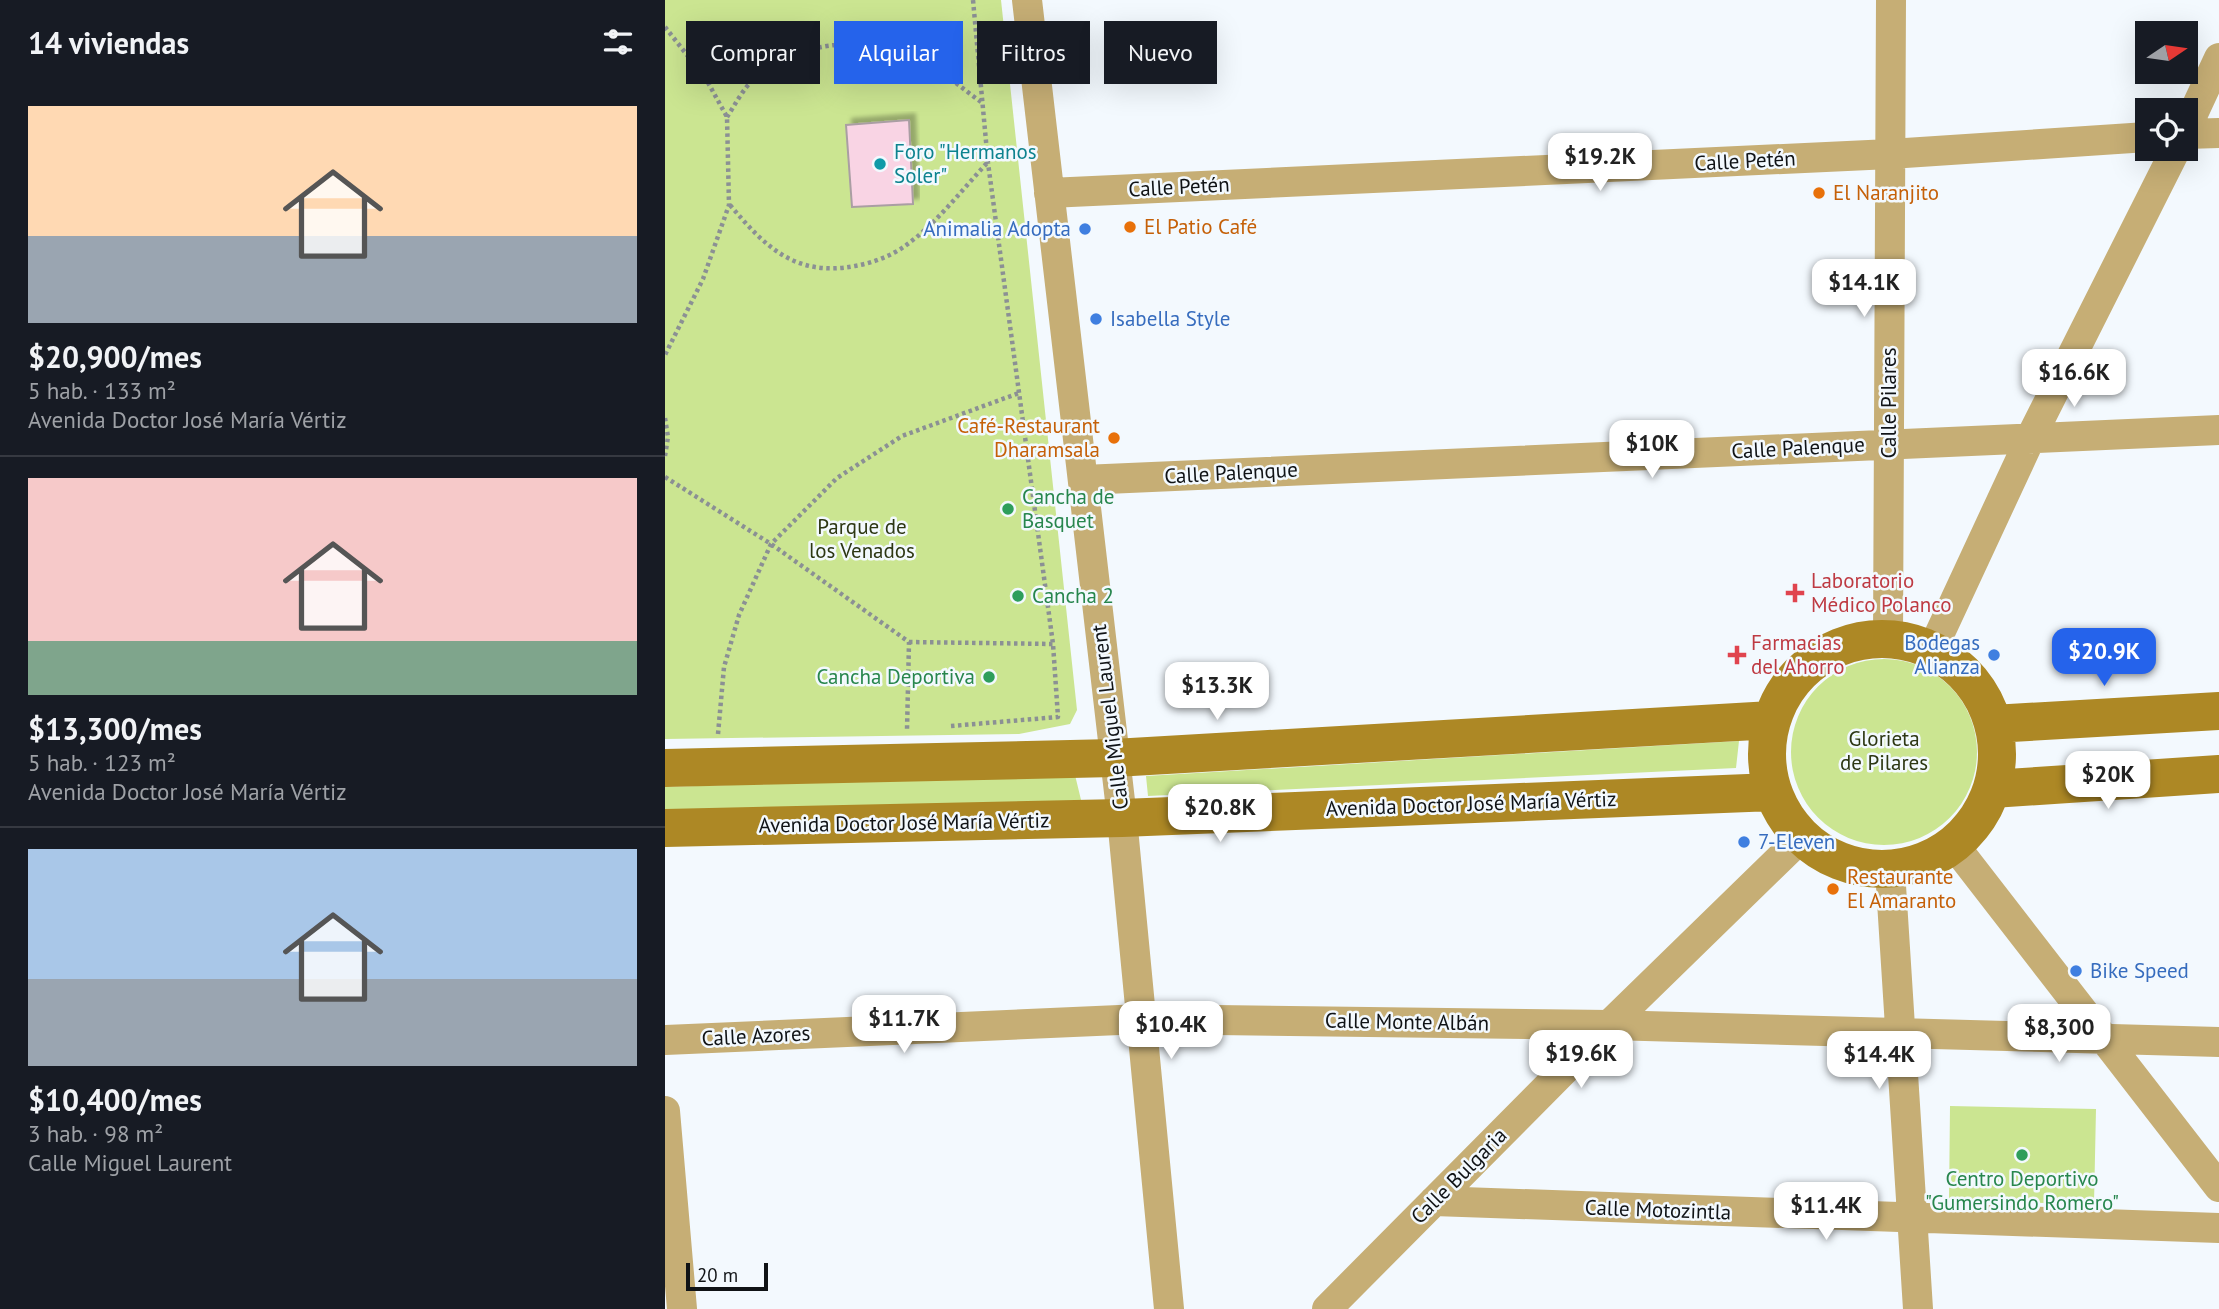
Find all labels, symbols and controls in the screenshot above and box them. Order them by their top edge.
chip: Comprar [686,21,820,84]
chip: Alquilar [834,21,963,84]
chip: Filtros [977,21,1090,84]
chip: Nuevo [1104,21,1217,84]
north arrow [2135,21,2198,84]
map controls [2135,21,2198,161]
text: 14 viviendas [28,23,189,62]
icon: filters [599,23,637,61]
button: locate [2135,98,2198,161]
pin: $19.2K [1543,134,1657,193]
place label: Foro "Hermanos Soler" [894,138,1037,189]
text: $19.2K [1564,141,1636,170]
street label: Calle Petén [1694,144,1796,177]
icon: home [270,151,396,277]
marker: Foro "Hermanos Soler" [872,156,888,172]
street label: Calle Petén [1128,170,1230,203]
place label: El Naranjito [1833,179,1939,206]
marker: El Naranjito [1811,185,1827,201]
place label: El Patio Café [1144,213,1257,240]
place label: Animalia Adopta [923,215,1071,242]
marker: El Patio Café [1122,219,1138,235]
marker: Animalia Adopta [1077,221,1093,237]
pin: $14.1K [1807,260,1921,319]
text: $14.1K [1828,267,1900,296]
place label: Isabella Style [1110,305,1231,332]
marker: Isabella Style [1088,311,1104,327]
text: $20,900/mes [28,337,202,376]
street label: Calle Pilares [1875,347,1902,459]
pin: $16.6K [2017,350,2131,409]
text: $16.6K [2038,357,2110,386]
text: 5 hab. · 133 m² [28,376,176,405]
text: Avenida Doctor José María Vértiz [28,405,347,434]
place label: Café-Restaurant Dharamsala [957,412,1100,463]
pin: $10K [1611,420,1693,480]
text: $10K [1625,428,1679,457]
marker: Café-Restaurant Dharamsala [1106,430,1122,446]
street label: Calle Palenque [1731,431,1865,464]
street label: Calle Palenque [1164,456,1298,489]
place label: Cancha de Basquet [1022,483,1114,534]
marker: Cancha de Basquet [1000,501,1016,517]
park label: Parque de los Venados [809,513,915,564]
icon: home [270,523,396,649]
place label: Laboratorio Médico Polanco [1811,567,1952,618]
place label: Cancha 2 [1032,582,1114,609]
marker: Laboratorio Médico Polanco [1785,583,1805,603]
marker: Cancha 2 [1010,588,1026,604]
street label: Calle Miguel Laurent [1085,623,1134,811]
pin: $20.9K [2047,628,2161,688]
place label: Farmacias del Ahorro [1751,629,1845,680]
place label: Bodegas Alianza [1904,629,1980,680]
text: $20.9K [2068,636,2140,665]
marker: Farmacias del Ahorro [1729,647,1745,663]
marker: Bodegas Alianza [1986,647,2002,663]
pin: $13.3K [1160,662,1274,722]
place label: Cancha Deportiva [816,663,975,690]
marker: Cancha Deportiva [981,669,997,685]
text: $13.3K [1181,670,1253,699]
text: $13,300/mes [28,709,202,748]
park label: Glorieta de Pilares [1840,725,1928,776]
text: 5 hab. · 123 m² [28,748,176,777]
pin: $20K [2067,752,2149,811]
text: $20K [2081,759,2135,788]
text: Avenida Doctor José María Vértiz [28,777,347,806]
pin: $20.8K [1163,784,1277,844]
street label: Avenida Doctor José María Vértiz [1325,785,1617,822]
text: $20.8K [1184,792,1256,821]
street label: Avenida Doctor José María Vértiz [758,806,1050,839]
place label: 7-Eleven [1758,828,1835,855]
marker: 7-Eleven [1736,834,1752,850]
place label: Restaurante El Amaranto [1847,863,1956,914]
marker: Restaurante El Amaranto [1825,881,1841,897]
icon: home [270,894,396,1020]
place label: Bike Speed [2090,957,2189,984]
marker: Bike Speed [2068,963,2084,979]
pin: $11.7K [847,996,961,1055]
pin: $10.4K [1114,1002,1228,1061]
text: $11.7K [868,1003,940,1032]
pin: $8,300 [2002,1004,2116,1064]
street label: Calle Monte Albán [1325,1007,1489,1036]
text: $10.4K [1135,1009,1207,1038]
text: $8,300 [2023,1012,2095,1041]
street label: Calle Azores [701,1019,811,1052]
pin: $19.6K [1524,1030,1638,1090]
pin: $14.4K [1822,1032,1936,1091]
text: $19.6K [1545,1038,1617,1067]
text: $14.4K [1843,1039,1915,1068]
text: $10,400/mes [28,1080,202,1119]
text: 3 hab. · 98 m² [28,1119,163,1148]
street label: Calle Bulgaria [1405,1122,1512,1229]
marker: Centro Deportivo "Gumersindo Romero" [2014,1147,2030,1163]
text: Calle Miguel Laurent [28,1148,232,1177]
place label: Centro Deportivo "Gumersindo Romero" [1925,1165,2119,1216]
pin: $11.4K [1769,1182,1883,1242]
text: $11.4K [1790,1190,1862,1219]
street label: Calle Motozintla [1584,1193,1732,1226]
scale bar [686,1260,768,1292]
text: 20 m [697,1263,738,1287]

